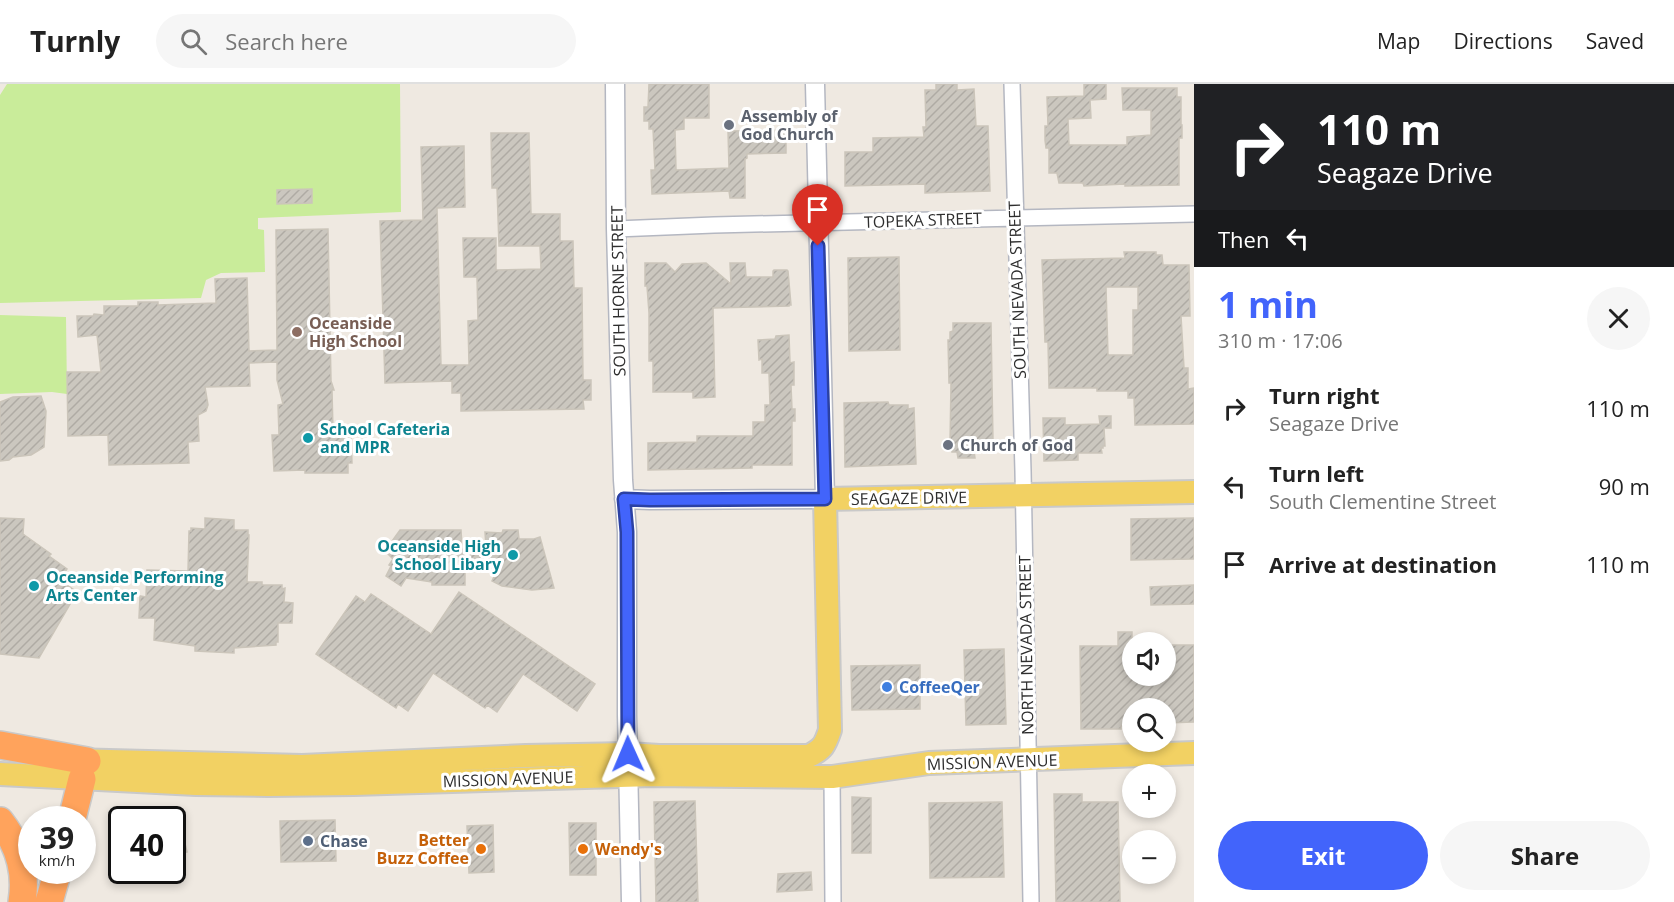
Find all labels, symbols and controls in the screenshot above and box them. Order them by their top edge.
search box [156,14,576,68]
text: Turnly [30,22,120,60]
icon: search [177,25,210,58]
text: Search here [225,26,348,56]
text: Map [1377,27,1420,55]
text: Directions [1453,27,1553,55]
text: Saved [1586,27,1644,55]
text: 110 m [1317,100,1441,157]
place label: Assembly of God Church [741,105,838,145]
icon: right [1218,108,1296,186]
marker: Assembly of God Church [722,118,736,132]
text: Seagaze Drive [1317,154,1493,191]
pin [792,184,843,246]
icon: arrive [801,193,834,226]
street label: SOUTH NEVADA STREET [1003,200,1031,379]
street label: SOUTH HORNE STREET [606,205,630,377]
street label: TOPEKA STREET [864,207,982,233]
icon: left [1281,222,1314,255]
text: Then [1218,224,1269,254]
text: 1 min [1218,280,1318,329]
button: close [1587,287,1650,350]
place label: Oceanside High School [309,312,402,352]
marker: Oceanside High School [290,325,304,339]
text: 310 m · 17:06 [1218,327,1343,354]
text: Turn right [1269,380,1380,410]
icon: right [1218,392,1251,425]
text: 110 m [1586,393,1650,423]
text: Seagaze Drive [1269,410,1399,437]
place label: School Cafeteria and MPR [320,418,450,458]
marker: School Cafeteria and MPR [301,431,315,445]
place label: Church of God [960,434,1073,456]
marker: Church of God [941,438,955,452]
text: Turn left [1269,458,1364,488]
icon: left [1218,470,1251,503]
text: 90 m [1599,471,1650,501]
street label: SEAGAZE DRIVE [851,486,967,510]
text: South Clementine Street [1269,488,1496,515]
place label: Oceanside High School Libary [377,535,502,575]
marker: Oceanside High School Libary [506,548,520,562]
icon: arrive [1218,548,1251,581]
text: Arrive at destination [1269,549,1497,579]
text: 110 m [1586,549,1650,579]
street label: NORTH NEVADA STREET [1013,555,1039,735]
place label: Oceanside Performing Arts Center [46,566,223,606]
marker: Oceanside Performing Arts Center [27,579,41,593]
map controls [1122,632,1176,884]
button: sound [1122,632,1176,686]
place label: CoffeeQer [899,676,980,698]
marker: CoffeeQer [880,680,894,694]
button: search [1122,698,1176,752]
position arrow [596,722,660,786]
street label: MISSION AVENUE [926,749,1058,775]
button: + [1122,764,1176,818]
street label: MISSION AVENUE [442,766,574,792]
speed limit sign: 40 [108,806,186,884]
text: 39 [40,817,74,858]
button: Exit [1218,821,1428,890]
button: Share [1440,821,1650,890]
place label: Better Buzz Coffee [377,829,469,869]
place label: Chase [320,830,368,852]
button: − [1122,830,1176,884]
marker: Chase [301,834,315,848]
place label: Wendy's [595,838,662,860]
marker: Better Buzz Coffee [474,842,488,856]
marker: Wendy's [576,842,590,856]
text: km/h [39,850,75,870]

